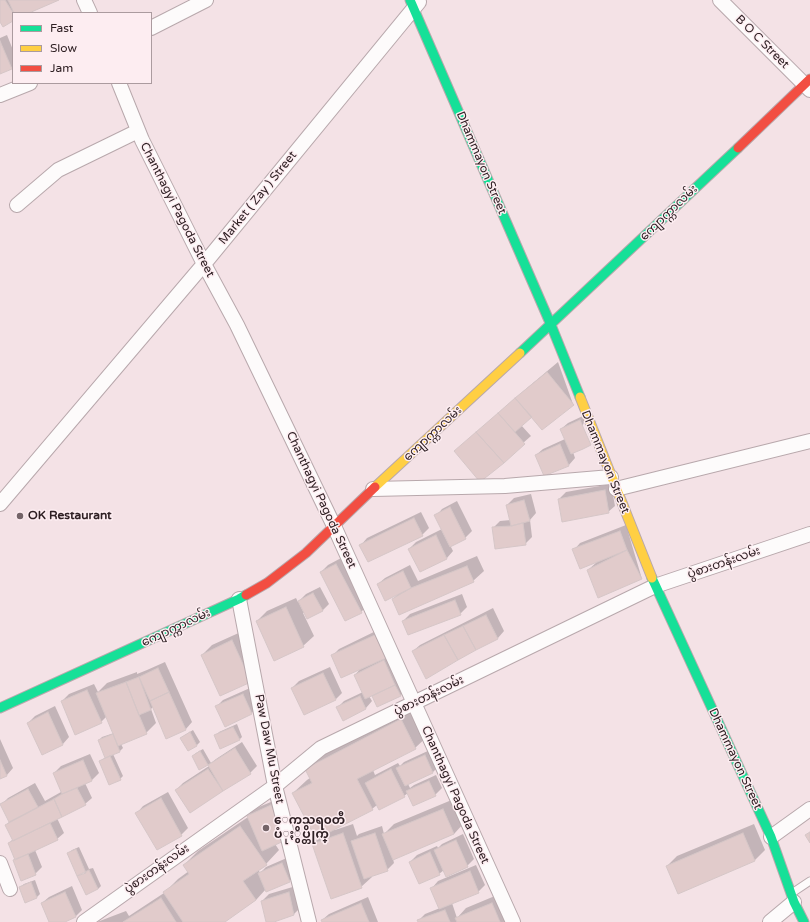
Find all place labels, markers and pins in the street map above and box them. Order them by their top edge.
place label: OK Restaurant [28,509,112,523]
marker: OK Restaurant [15,511,25,521]
place label: ေကသရ၀တီ ပံုႏွိပ္တိုက္ [274,814,345,842]
marker: ေကသရ၀တီ ပံုႏွိပ္တိုက္ [261,823,271,833]

